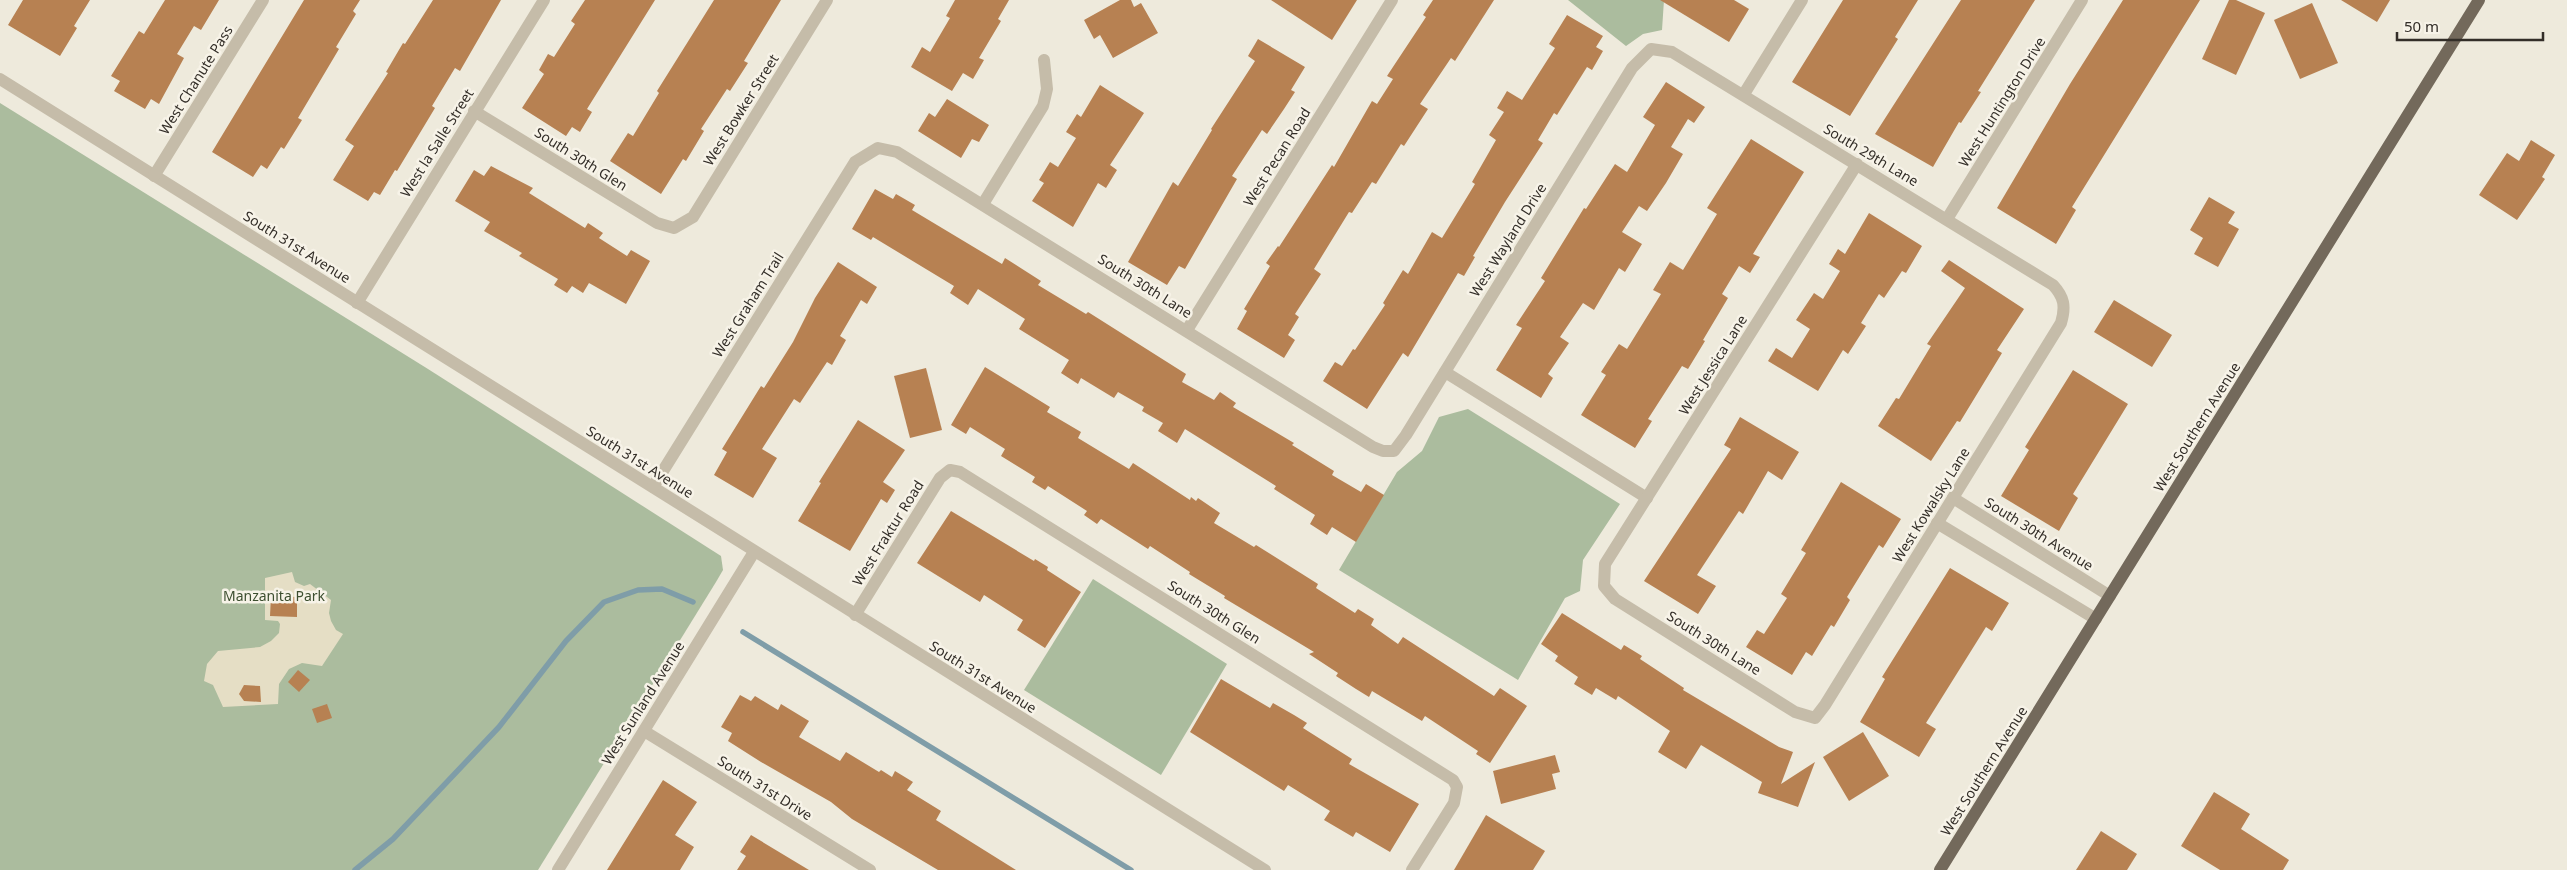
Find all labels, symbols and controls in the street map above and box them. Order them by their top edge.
scale bar [2397,10,2543,42]
text: 50 m [2404,16,2439,36]
street label: West Chanute Pass [154,21,237,138]
street label: West Huntington Drive [1954,33,2049,170]
street label: West Bowker Street [699,50,783,169]
street label: West la Salle Street [396,85,478,201]
street label: West Pecan Road [1239,104,1315,210]
street label: South 29th Lane [1820,119,1922,190]
street label: South 30th Glen [531,122,631,195]
street label: West Wayland Drive [1465,179,1550,300]
street label: South 31st Avenue [240,206,354,287]
street label: West Graham Trail [708,249,788,361]
street label: South 30th Lane [1095,249,1196,322]
street label: West Jessica Lane [1674,311,1751,418]
street label: West Southern Avenue [2149,358,2244,495]
street label: South 31st Avenue [583,421,697,502]
street label: West Kowalsky Lane [1888,444,1974,566]
street label: West Fraktur Road [847,476,928,589]
street label: South 30th Avenue [1981,492,2097,575]
street label: South 30th Glen [1164,575,1264,648]
park label: Manzanita Park [223,586,326,605]
street label: South 30th Lane [1664,606,1765,679]
street label: South 31st Avenue [926,636,1040,717]
street label: West Sunland Avenue [597,637,688,768]
street label: West Southern Avenue [1936,702,2031,839]
street label: South 31st Drive [714,751,816,824]

